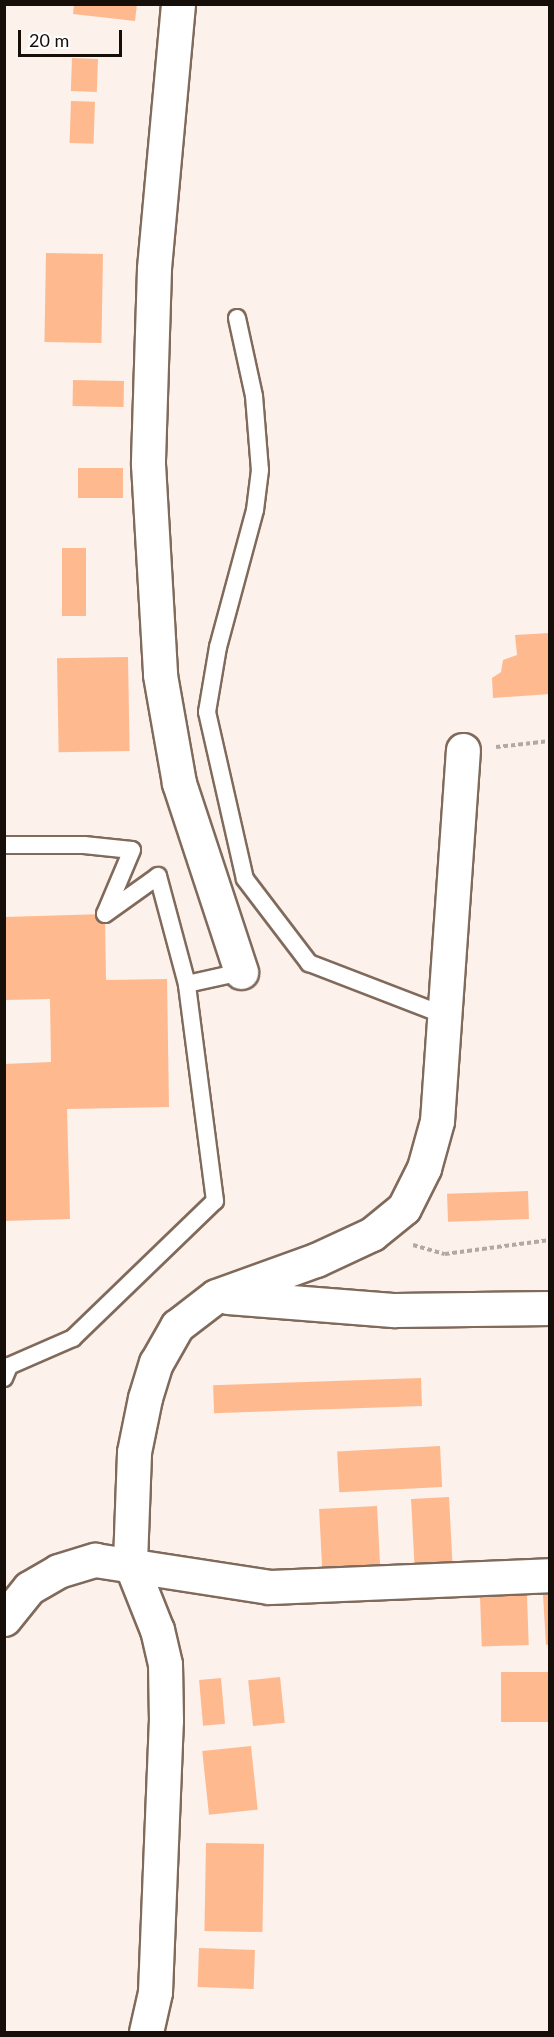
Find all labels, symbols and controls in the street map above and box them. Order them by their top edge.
scale bar [21,18,124,56]
text: 20 m [29,29,69,51]

